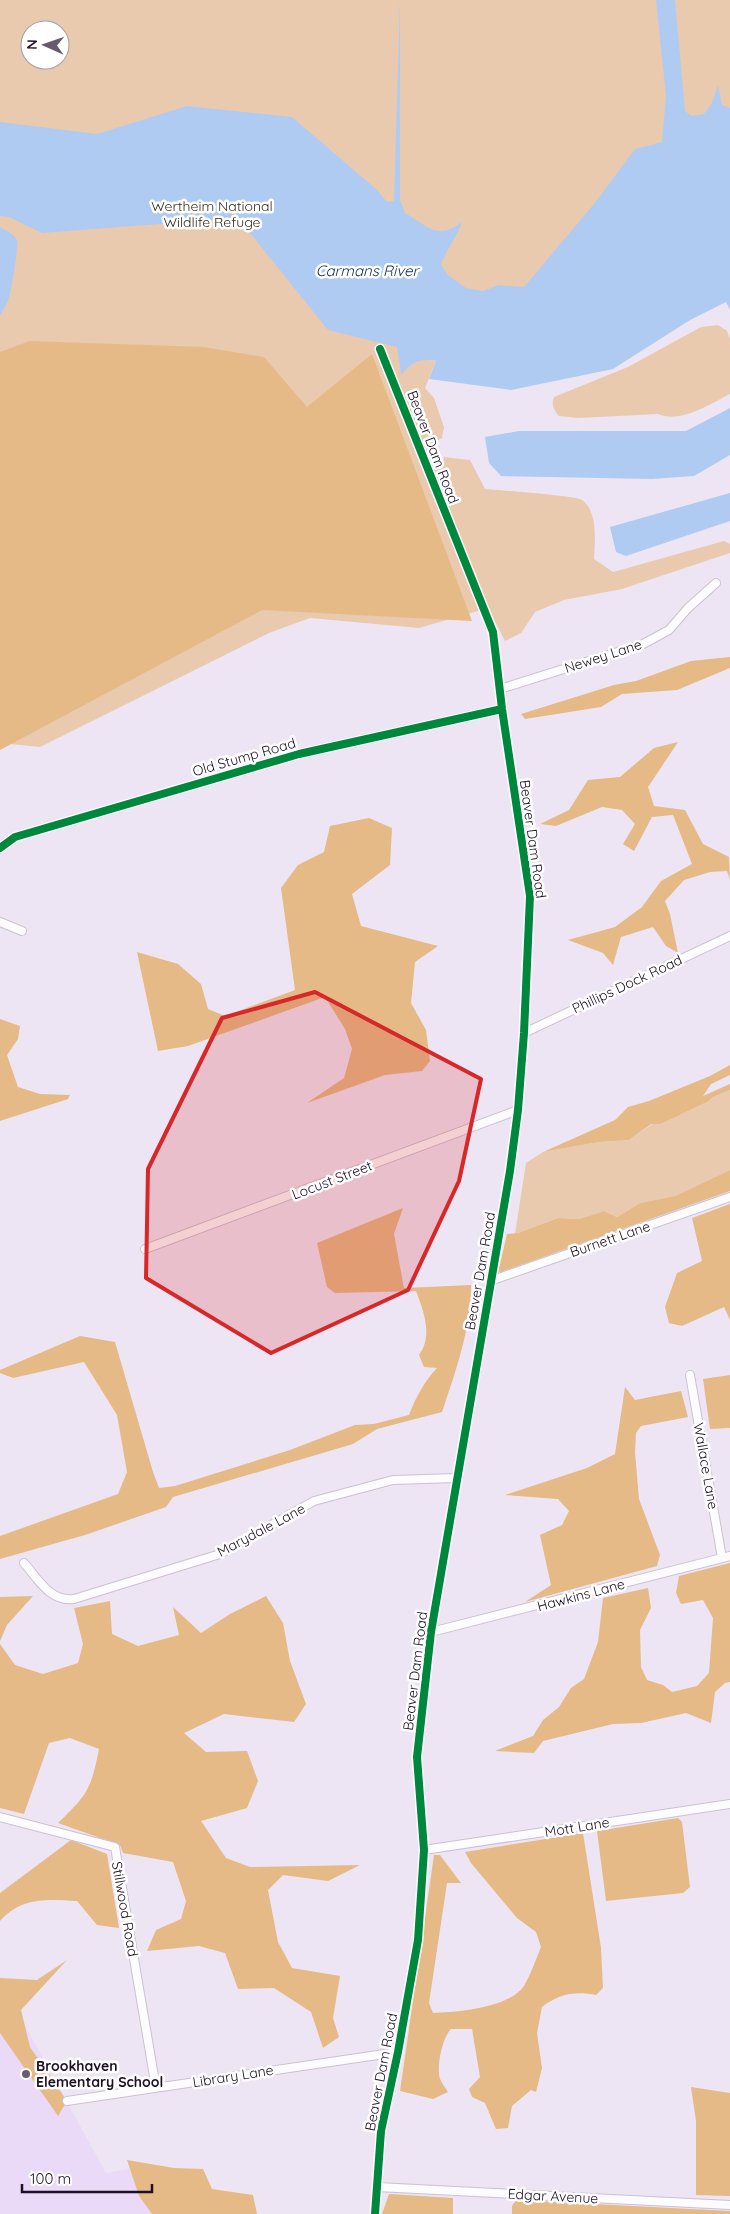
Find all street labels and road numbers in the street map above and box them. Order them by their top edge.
street label: Beaver Dam Road [403,388,463,506]
street label: Newey Lane [562,635,644,677]
street label: Old Stump Road [190,734,298,780]
street label: Beaver Dam Road [516,778,550,900]
street label: Phillips Dock Road [569,951,685,1017]
street label: Locust Street [289,1156,375,1204]
street label: Beaver Dam Road [461,1210,499,1332]
street label: Burnett Lane [567,1217,653,1261]
street label: Wallace Lane [690,1421,722,1511]
street label: Marydale Lane [214,1499,308,1561]
street label: Hawkins Lane [535,1575,627,1615]
street label: Beaver Dam Road [399,1610,431,1732]
street label: Mott Lane [543,1813,611,1841]
street label: Stillwood Road [108,1860,142,1958]
street label: Beaver Dam Road [361,2012,401,2132]
street label: Library Lane [191,2061,275,2091]
street label: Edgar Avenue [507,2185,599,2207]

